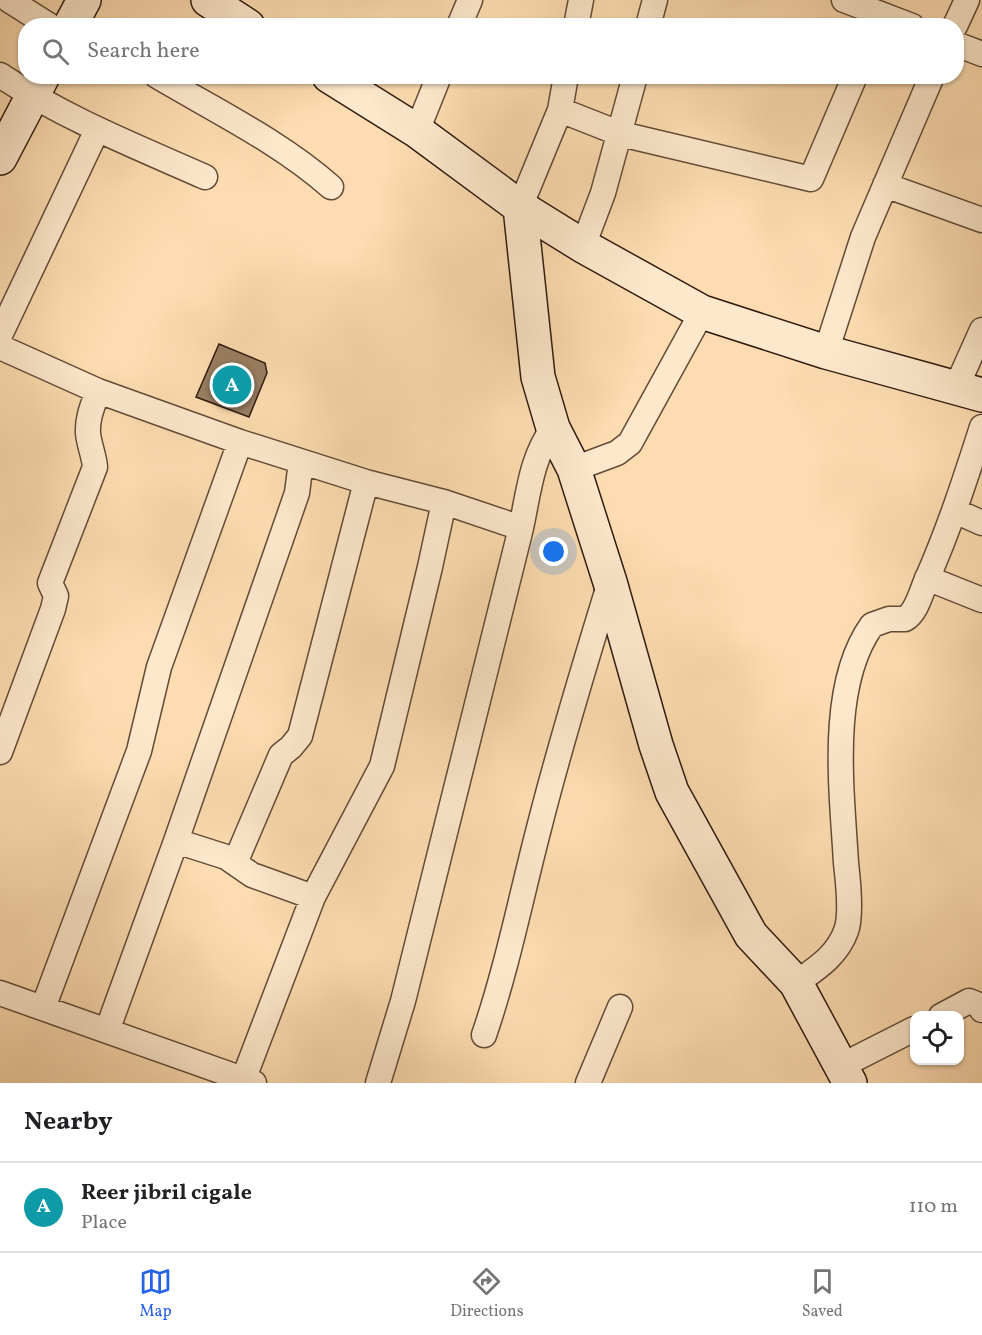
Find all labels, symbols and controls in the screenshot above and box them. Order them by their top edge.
search box [18,18,964,84]
icon: search [39,35,72,68]
text: Search here [87,36,200,67]
pin: A [212,362,252,408]
your location [539,537,568,566]
map controls [910,1011,964,1065]
button: locate [910,1011,964,1065]
text: Nearby [24,1104,113,1140]
text: Reer jibril cigale [81,1178,252,1209]
text: A [36,1193,51,1221]
text: 110 m [909,1193,958,1221]
text: Place [81,1209,127,1237]
tab: Map [139,1265,172,1323]
tab: Directions [450,1265,524,1323]
tab: Saved [802,1265,843,1323]

